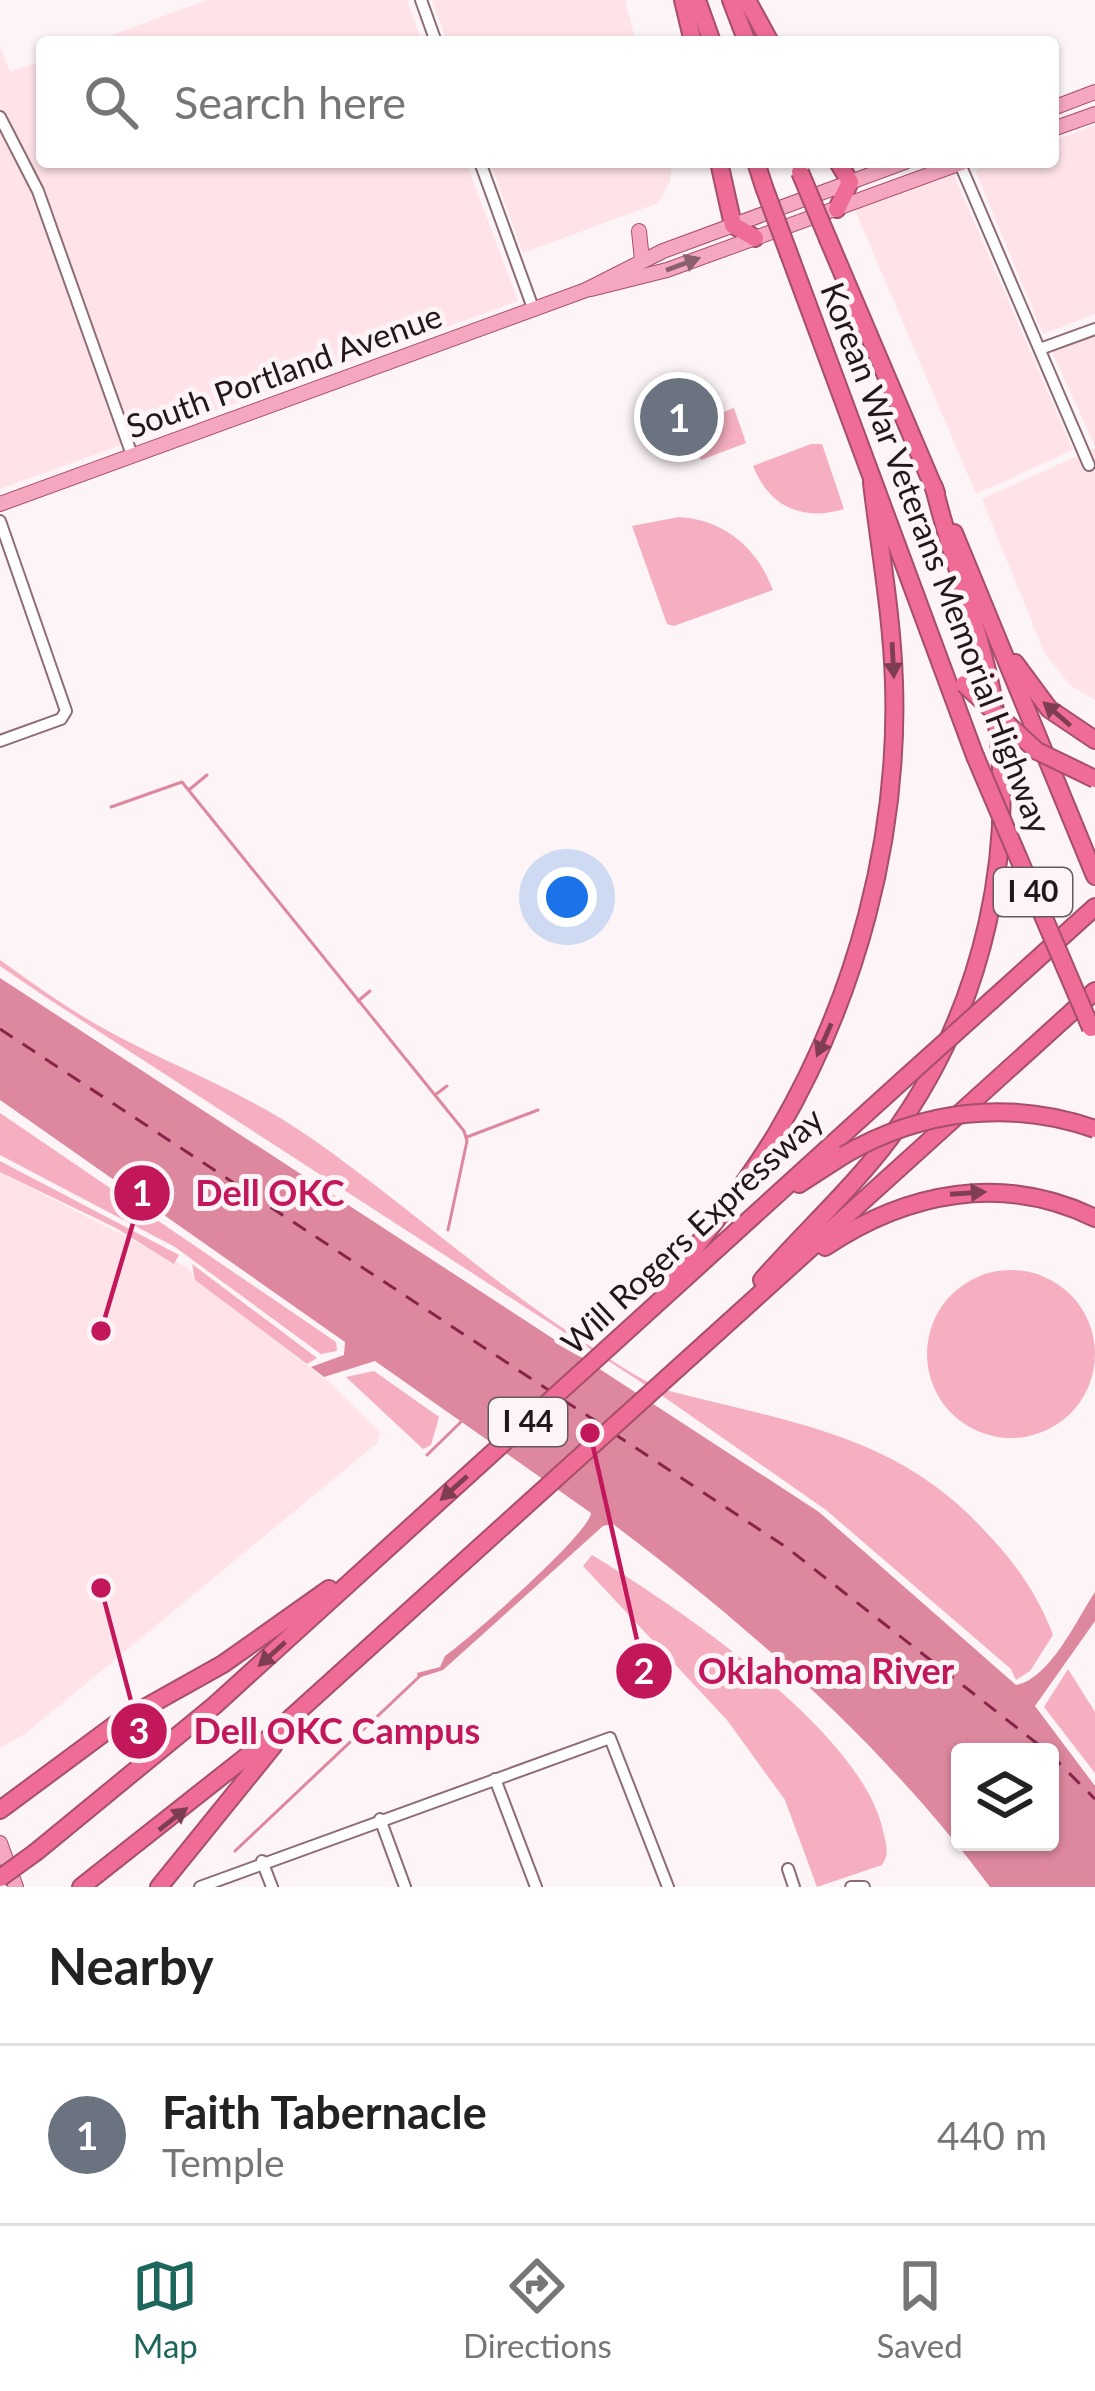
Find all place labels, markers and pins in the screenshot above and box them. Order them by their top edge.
pin: 1 [640,372,718,462]
callout: Dell OKC [112,1157,369,1229]
callout: Oklahoma River [614,1635,979,1707]
callout: Dell OKC Campus [109,1695,504,1767]

